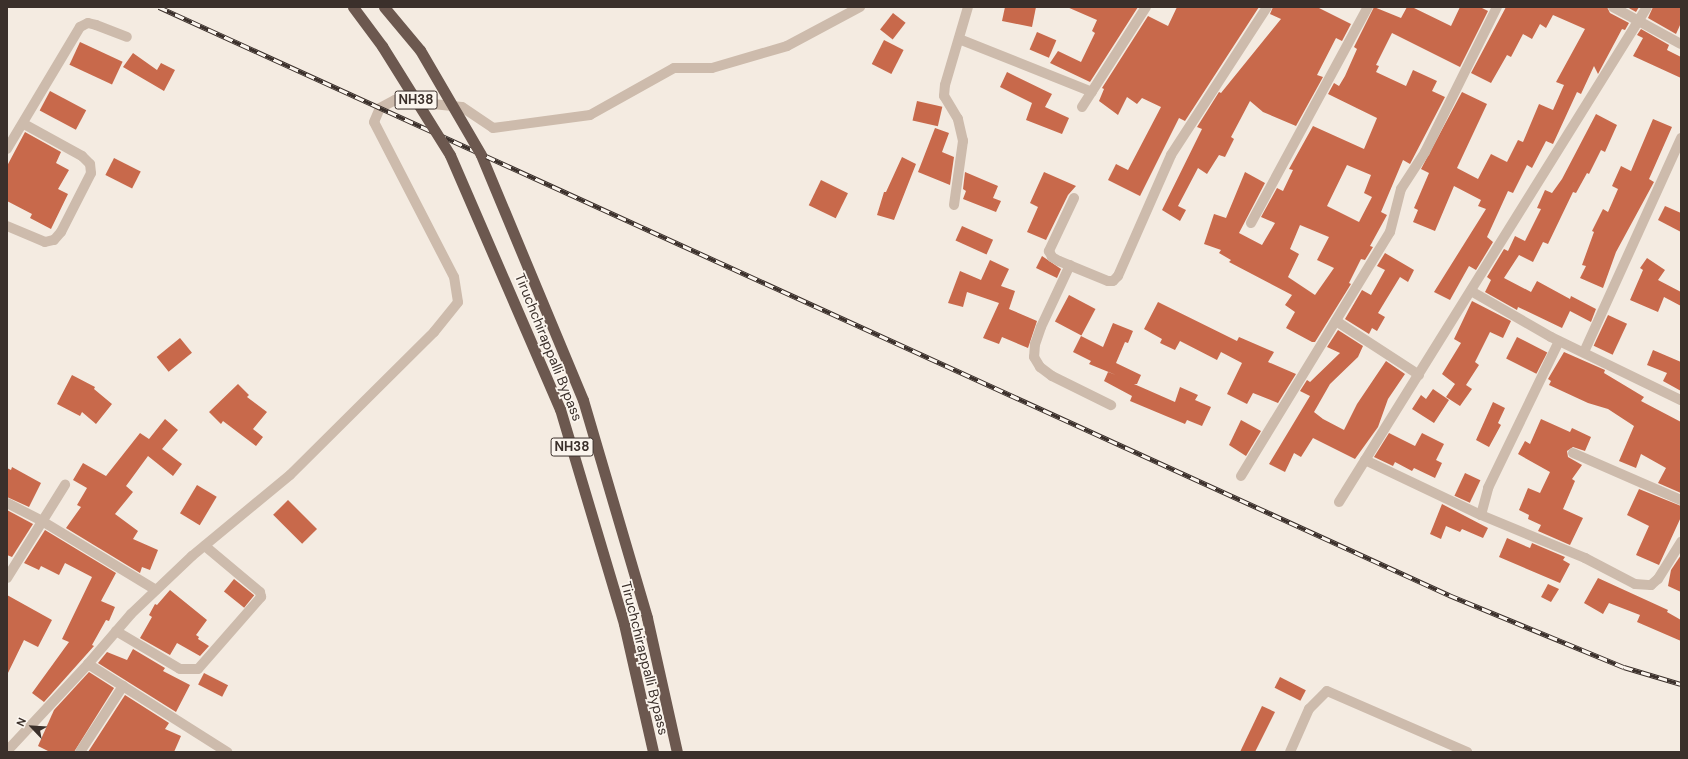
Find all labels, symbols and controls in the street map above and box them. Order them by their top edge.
road number: NH38 [394,89,438,111]
street label: Tiruchchirappalli Bypass [512,271,586,423]
road number: NH38 [550,436,594,458]
street label: Tiruchchirappalli Bypass [618,579,672,737]
north arrow [12,707,52,747]
text: N [13,715,29,729]

